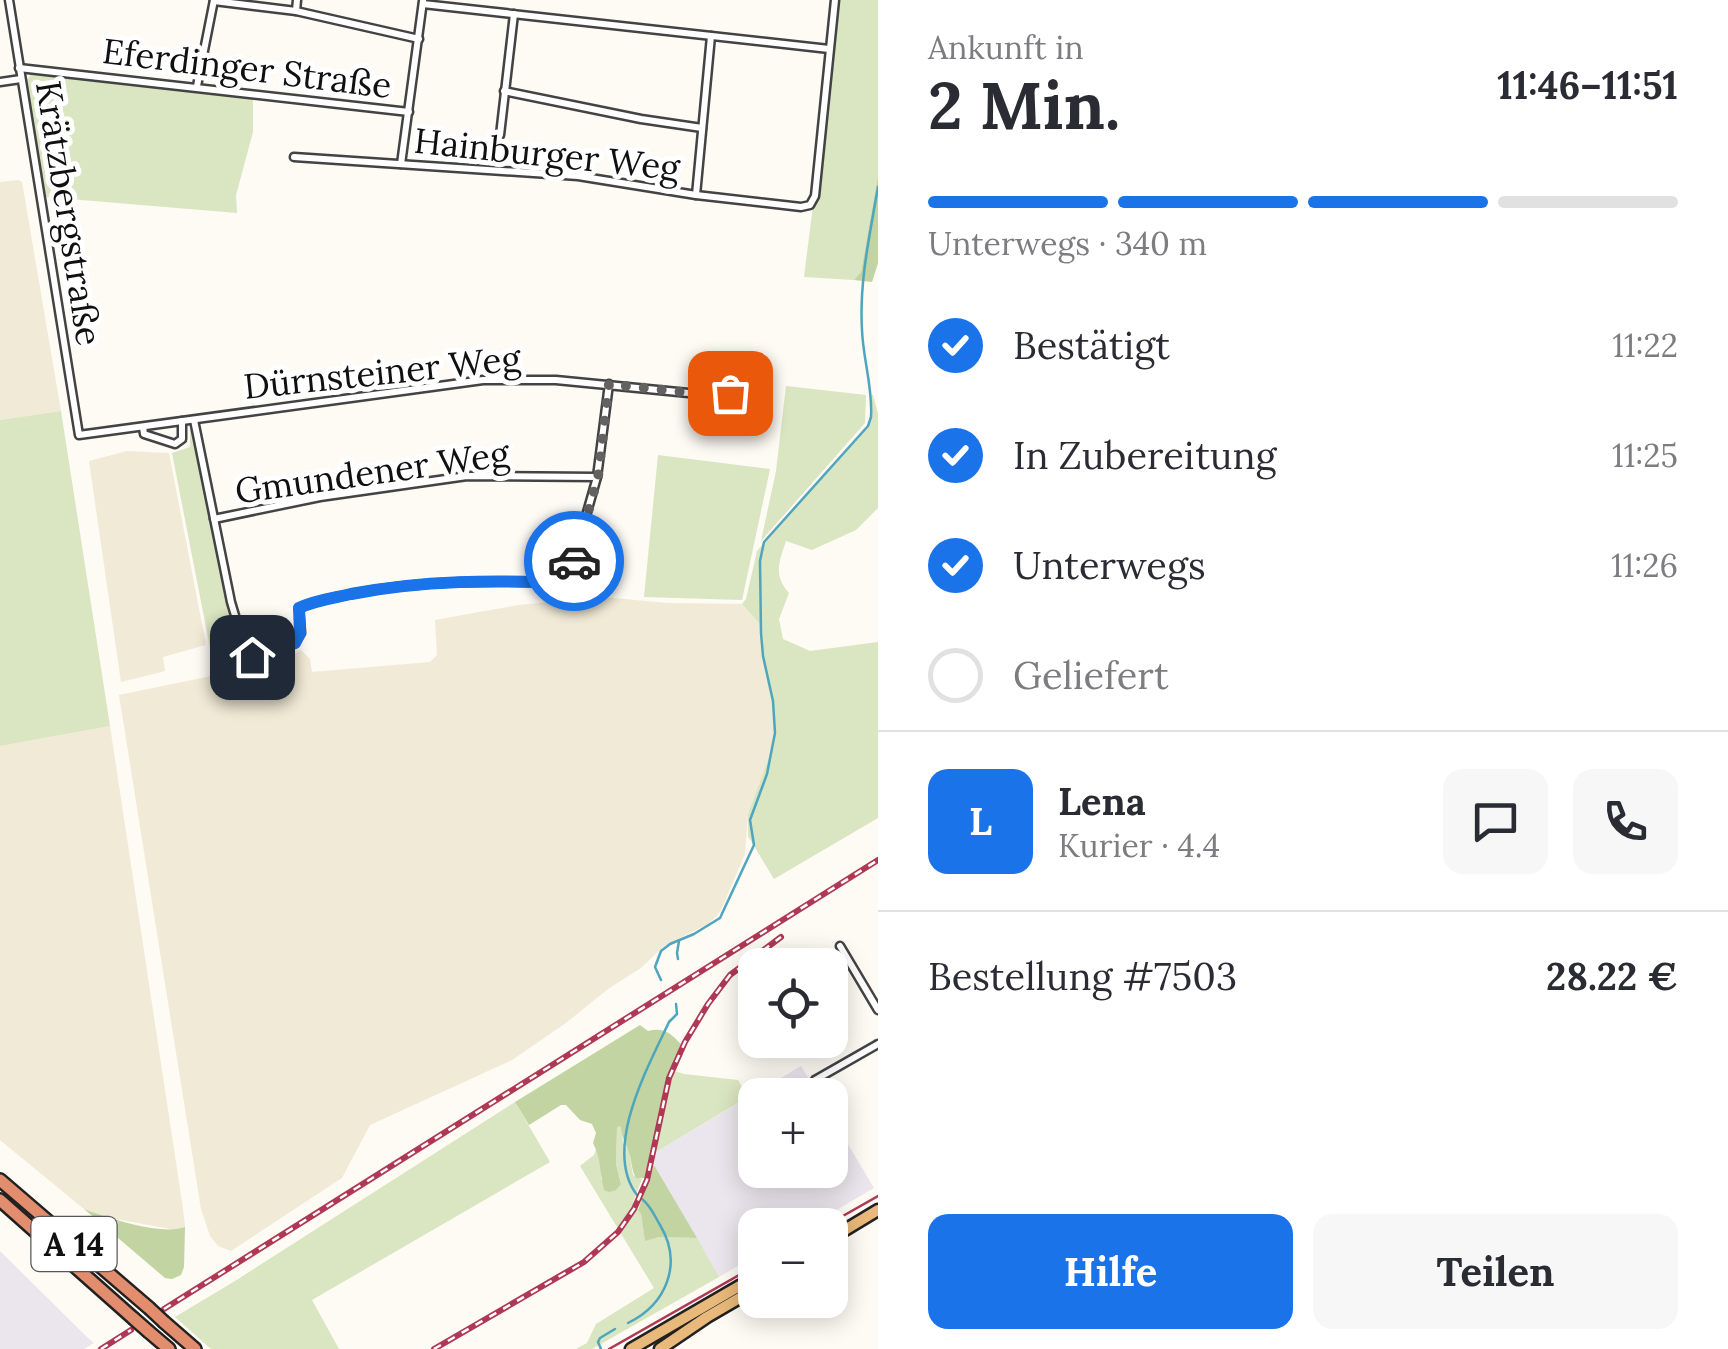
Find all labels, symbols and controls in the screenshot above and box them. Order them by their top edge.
text: Ankunft in [928,27,1084,68]
street label: Eferdinger Straße [100,28,394,108]
text: 11:46–11:51 [1497,61,1678,109]
text: 2 Min. [928,64,1120,147]
street label: Krätzbergstraße [26,77,112,349]
street label: Hainburger Weg [412,118,683,190]
text: Unterwegs · 340 m [928,223,1207,264]
icon: check [928,318,983,373]
text: Bestätigt [1013,321,1170,369]
text: 11:22 [1612,325,1678,366]
street label: Dürnsteiner Weg [241,335,523,409]
pin [688,351,773,436]
icon: bag [703,366,758,421]
icon: check [928,428,983,483]
street label: Gmundener Weg [232,430,513,514]
text: In Zubereitung [1013,431,1277,479]
text: 11:25 [1612,435,1678,476]
courier [524,511,624,611]
icon: car [547,534,602,589]
icon: check [928,538,983,593]
text: Unterwegs [1013,541,1206,589]
text: 11:26 [1611,545,1678,586]
pin [210,615,295,700]
icon: home [225,630,280,685]
text: Geliefert [1013,651,1169,699]
button: chat [1443,769,1548,874]
button: phone [1573,769,1678,874]
text: Lena [1058,777,1146,825]
text: L [969,797,992,845]
text: Kurier · 4.4 [1058,825,1220,866]
map controls [738,948,848,1318]
button: locate [738,948,848,1058]
text: Bestellung #7503 [928,952,1237,1000]
text: 28.22 € [1546,952,1678,1000]
button: + [738,1078,848,1188]
button: − [738,1208,848,1318]
button: Hilfe [928,1214,1293,1329]
button: Teilen [1313,1214,1678,1329]
road number: A 14 [32,1217,116,1271]

